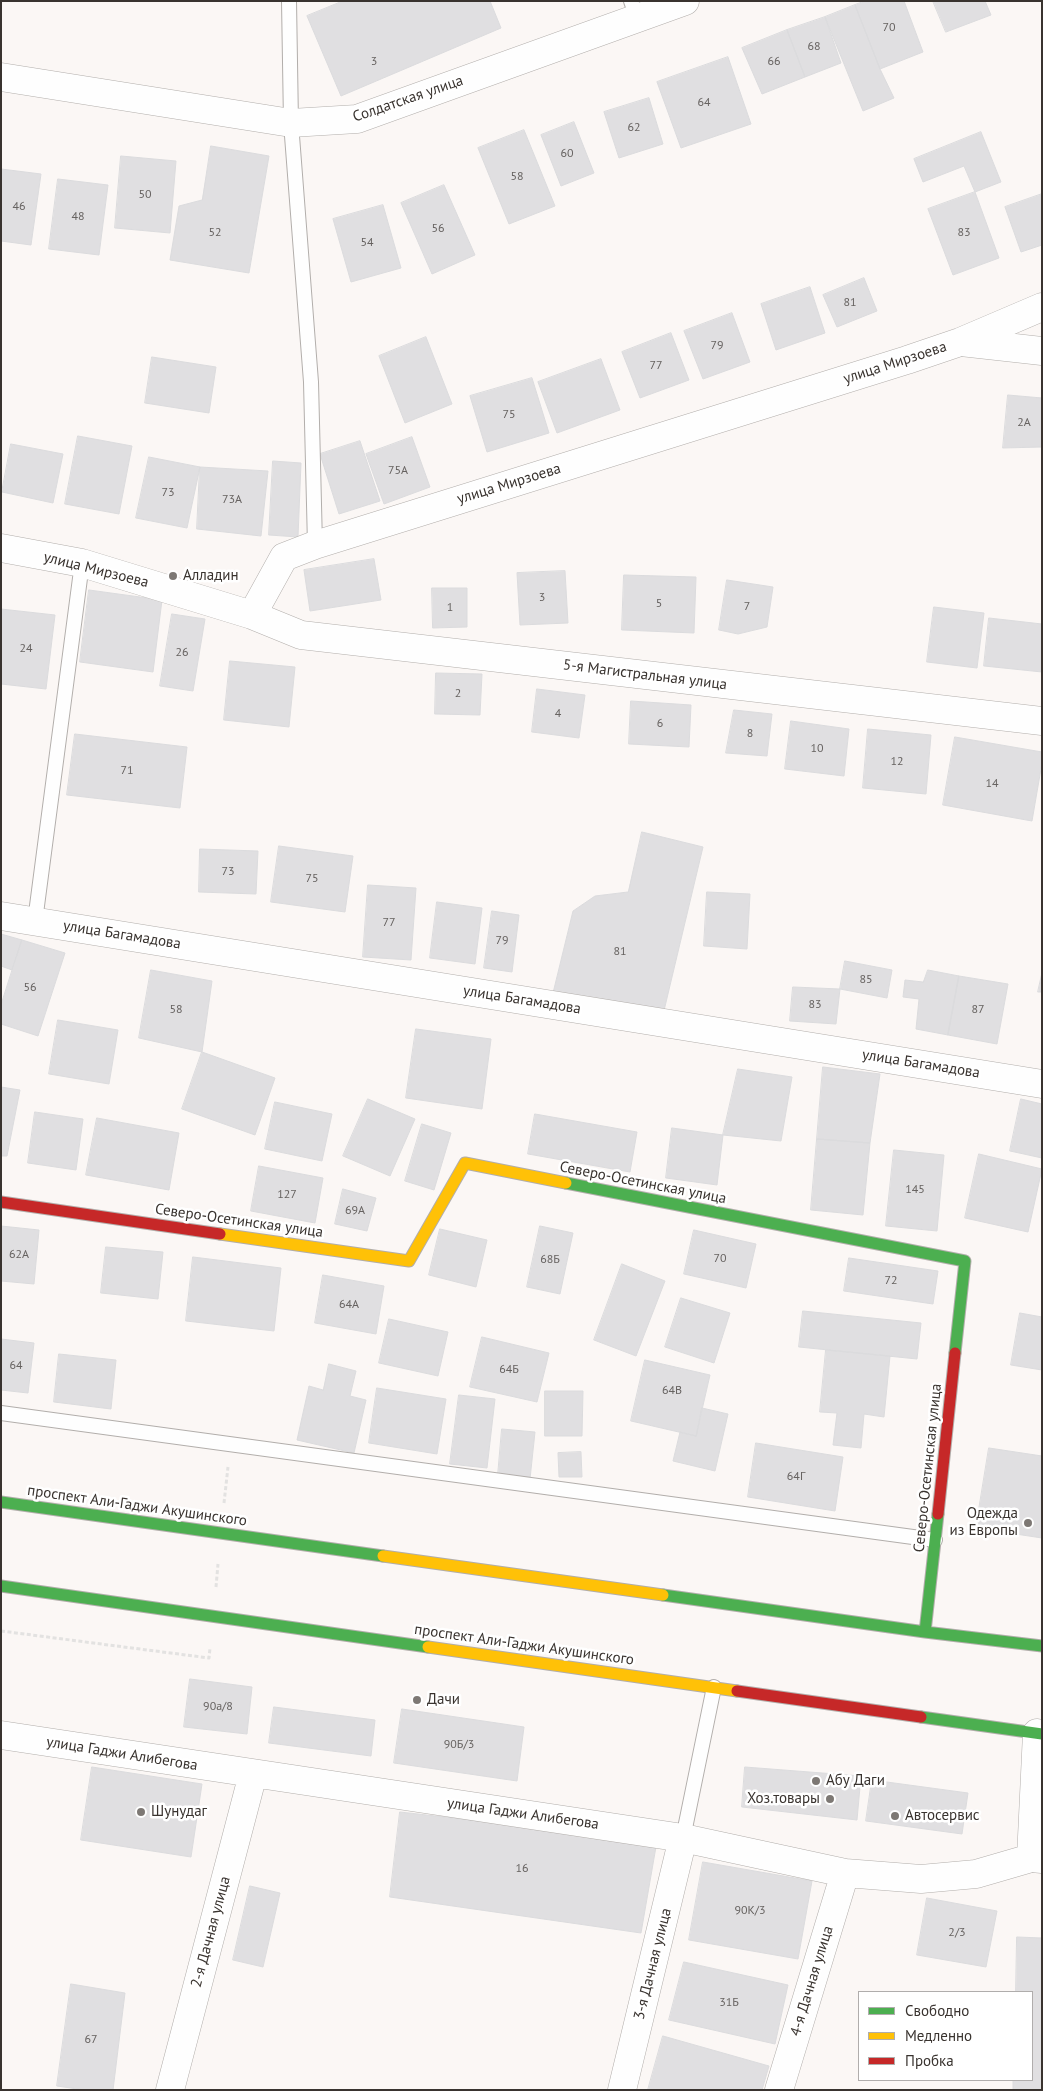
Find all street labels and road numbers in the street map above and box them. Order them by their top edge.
street label: Солдатская улица [350,72,466,126]
street label: улица Мирзоева [841,338,949,388]
street label: улица Мирзоева [455,460,563,508]
street label: улица Мирзоева [42,548,150,592]
street label: 5-я Магистральная улица [562,656,728,694]
street label: улица Багамадова [62,917,182,953]
street label: улица Багамадова [462,982,582,1018]
street label: улица Багамадова [861,1046,981,1082]
street label: Северо-Осетинская улица [558,1158,728,1208]
street label: Северо-Осетинская улица [154,1200,324,1242]
street label: Северо-Осетинская улица [910,1383,946,1553]
street label: проспект Али-Гаджи Акушинского [26,1482,248,1530]
street label: проспект Али-Гаджи Акушинского [413,1621,635,1669]
street label: улица Гаджи Алибегова [45,1733,199,1775]
street label: улица Гаджи Алибегова [446,1794,600,1834]
street label: 2-я Дачная улица [188,1874,234,1990]
street label: 3-я Дачная улица [630,1906,676,2022]
street label: 4-я Дачная улица [787,1924,837,2038]

